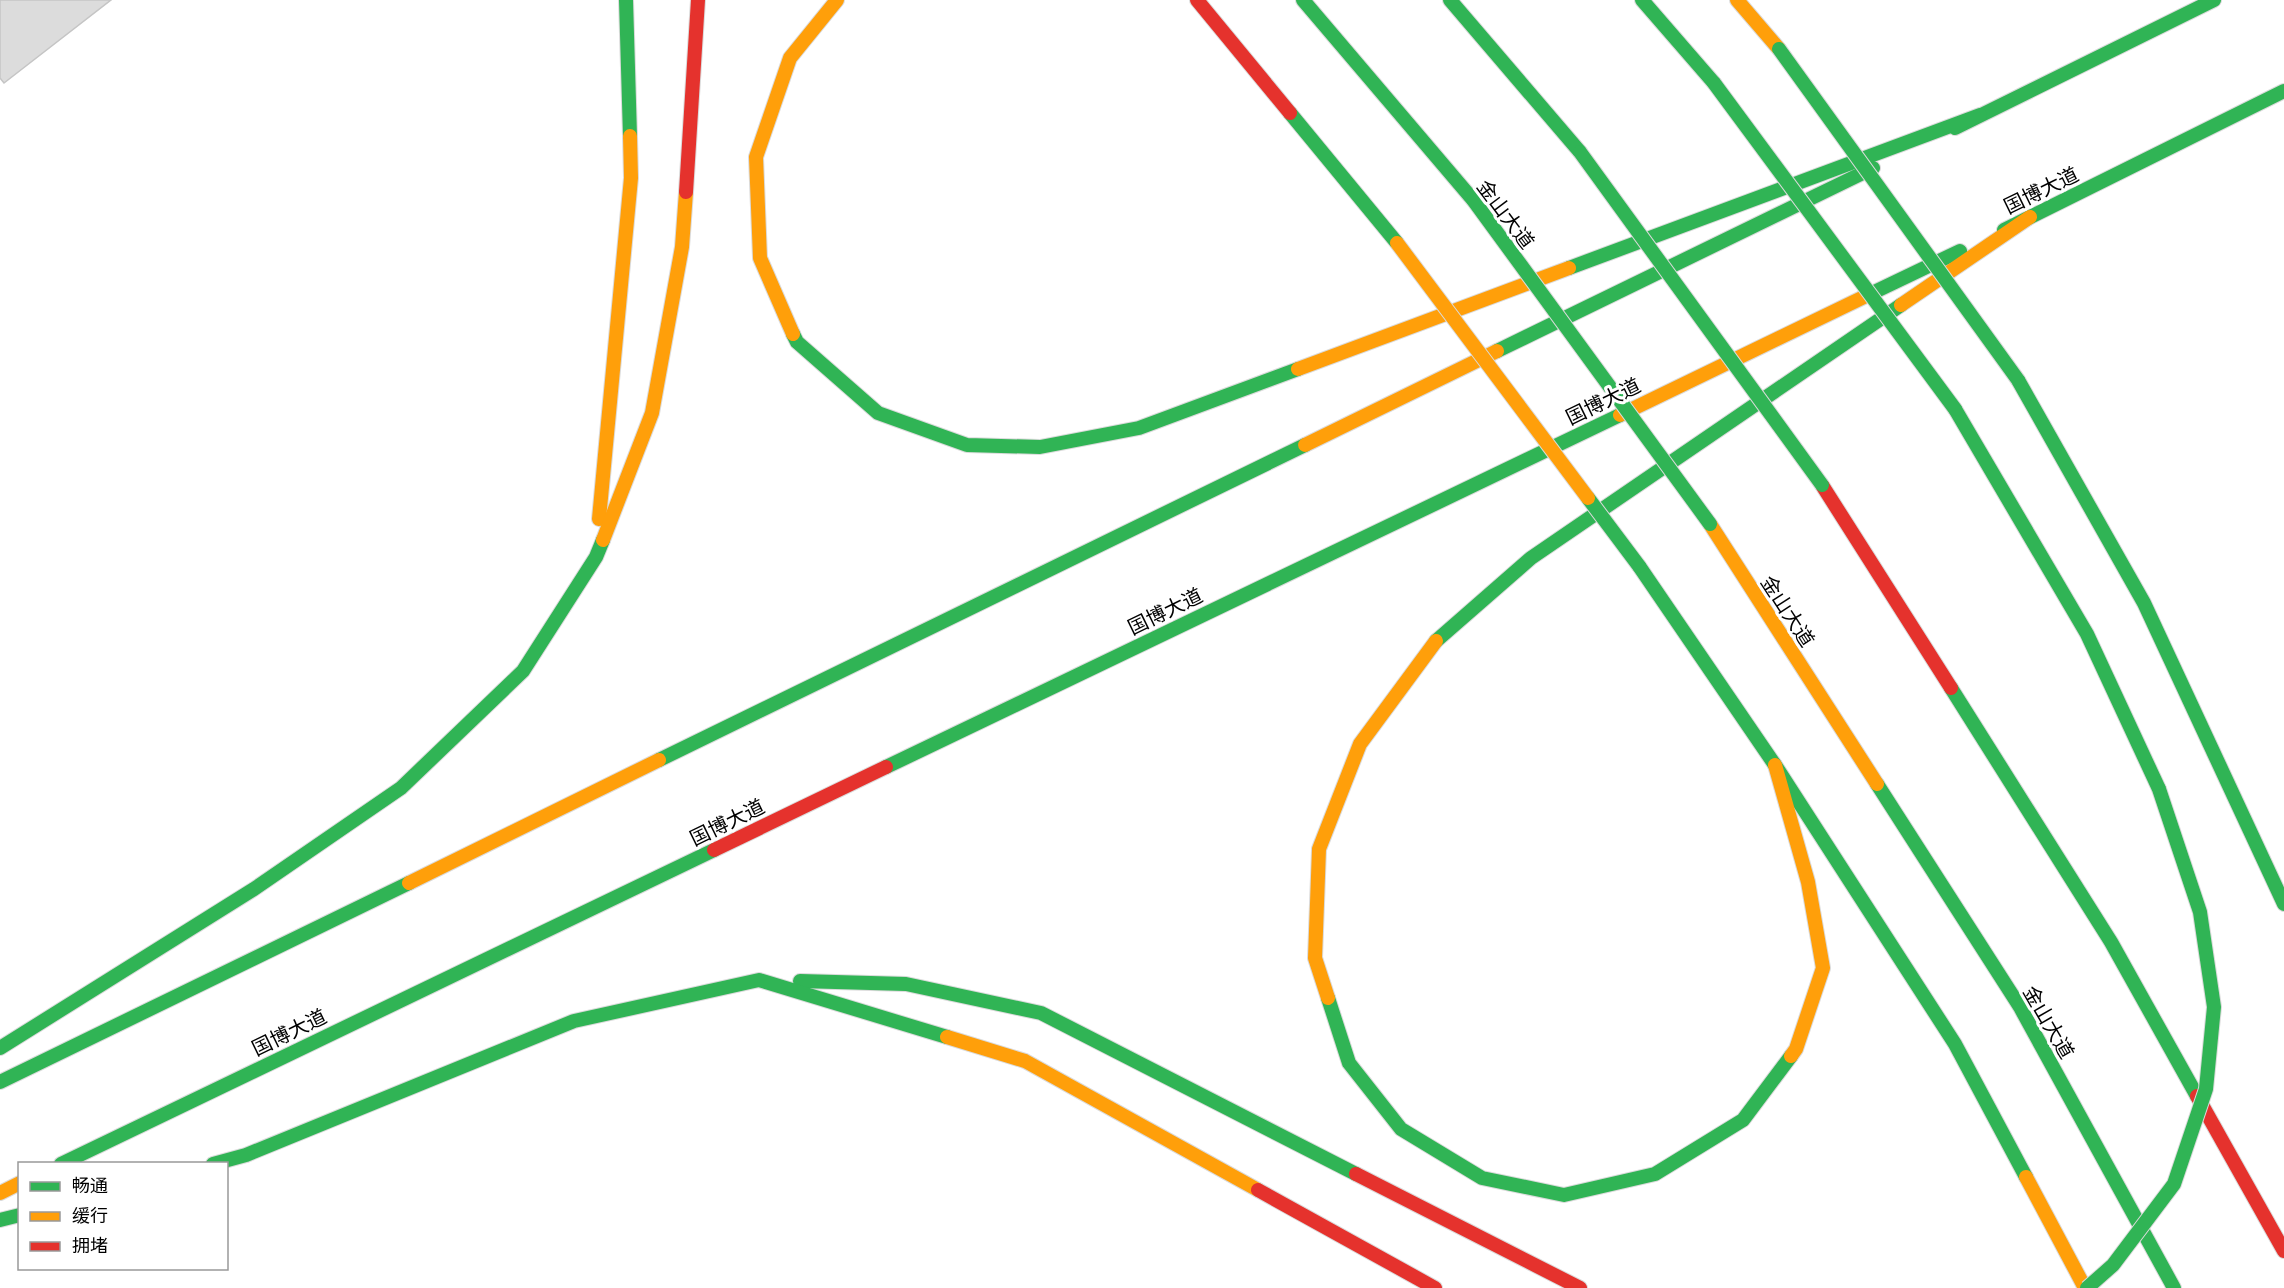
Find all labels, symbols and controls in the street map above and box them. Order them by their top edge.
street label: 国博大道 [1999,160,2083,220]
street label: 金山大道 [1471,174,1541,254]
street label: 国博大道 [1561,371,1645,431]
street label: 金山大道 [1755,570,1821,652]
street label: 国博大道 [1123,581,1207,641]
street label: 国博大道 [685,792,769,852]
street label: 金山大道 [2017,981,2081,1063]
street label: 国博大道 [247,1002,331,1062]
legend [18,1162,228,1270]
text: 畅通 [72,1173,108,1197]
text: 缓行 [72,1203,108,1227]
text: 拥堵 [72,1233,108,1257]

